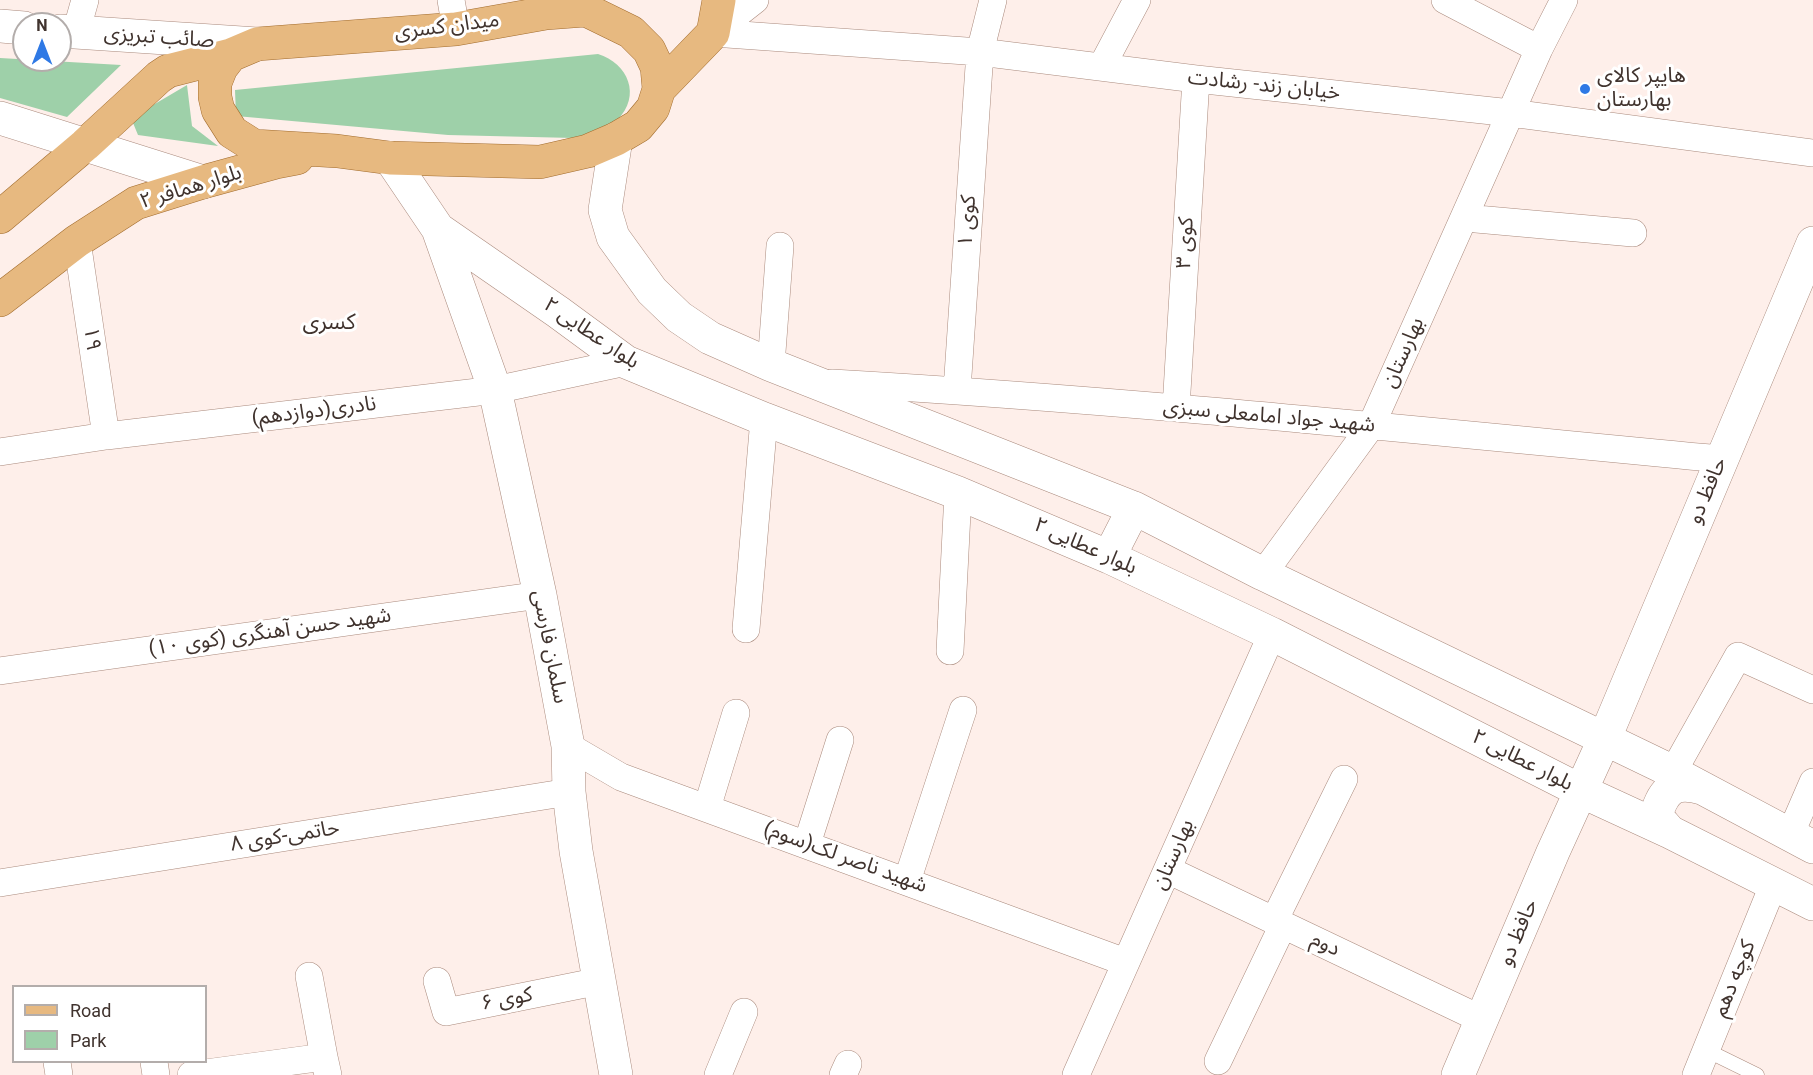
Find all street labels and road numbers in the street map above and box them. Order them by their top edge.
street label: میدان کسری [393,8,501,46]
street label: صائب تبریزی [103,22,215,54]
street label: خیابان زند- رشادت [1187,65,1341,107]
street label: بلوار همافر ۲ [137,161,245,215]
street label: کوی ۱ [954,194,982,248]
street label: کوی ۳ [1172,217,1200,269]
street label: بلوار عطایی ۲ [538,293,644,375]
street label: بهارستان [1377,314,1431,392]
street label: ۱۹ [77,325,105,353]
street label: نادری(دوازدهم) [250,392,378,432]
street label: شهید جواد امامعلی سبزی [1162,395,1376,439]
street label: حافظ دو [1683,454,1733,528]
street label: بلوار عطایی ۲ [1029,513,1141,581]
street label: سلمان فارسی [526,588,572,706]
street label: شهید حسن آهنگری (کوی ۱۰) [147,603,393,663]
street label: بلوار عطایی ۲ [1467,725,1577,797]
street label: حاتمی-کوی ۸ [229,816,341,858]
street label: بهارستان [1147,816,1201,894]
street label: شهید ناصر لک(سوم) [760,817,930,899]
street label: حافظ دو [1494,896,1544,970]
street label: دوم [1306,927,1344,963]
street label: کوچه دهم [1708,937,1762,1021]
street label: کوی ۶ [479,983,535,1017]

